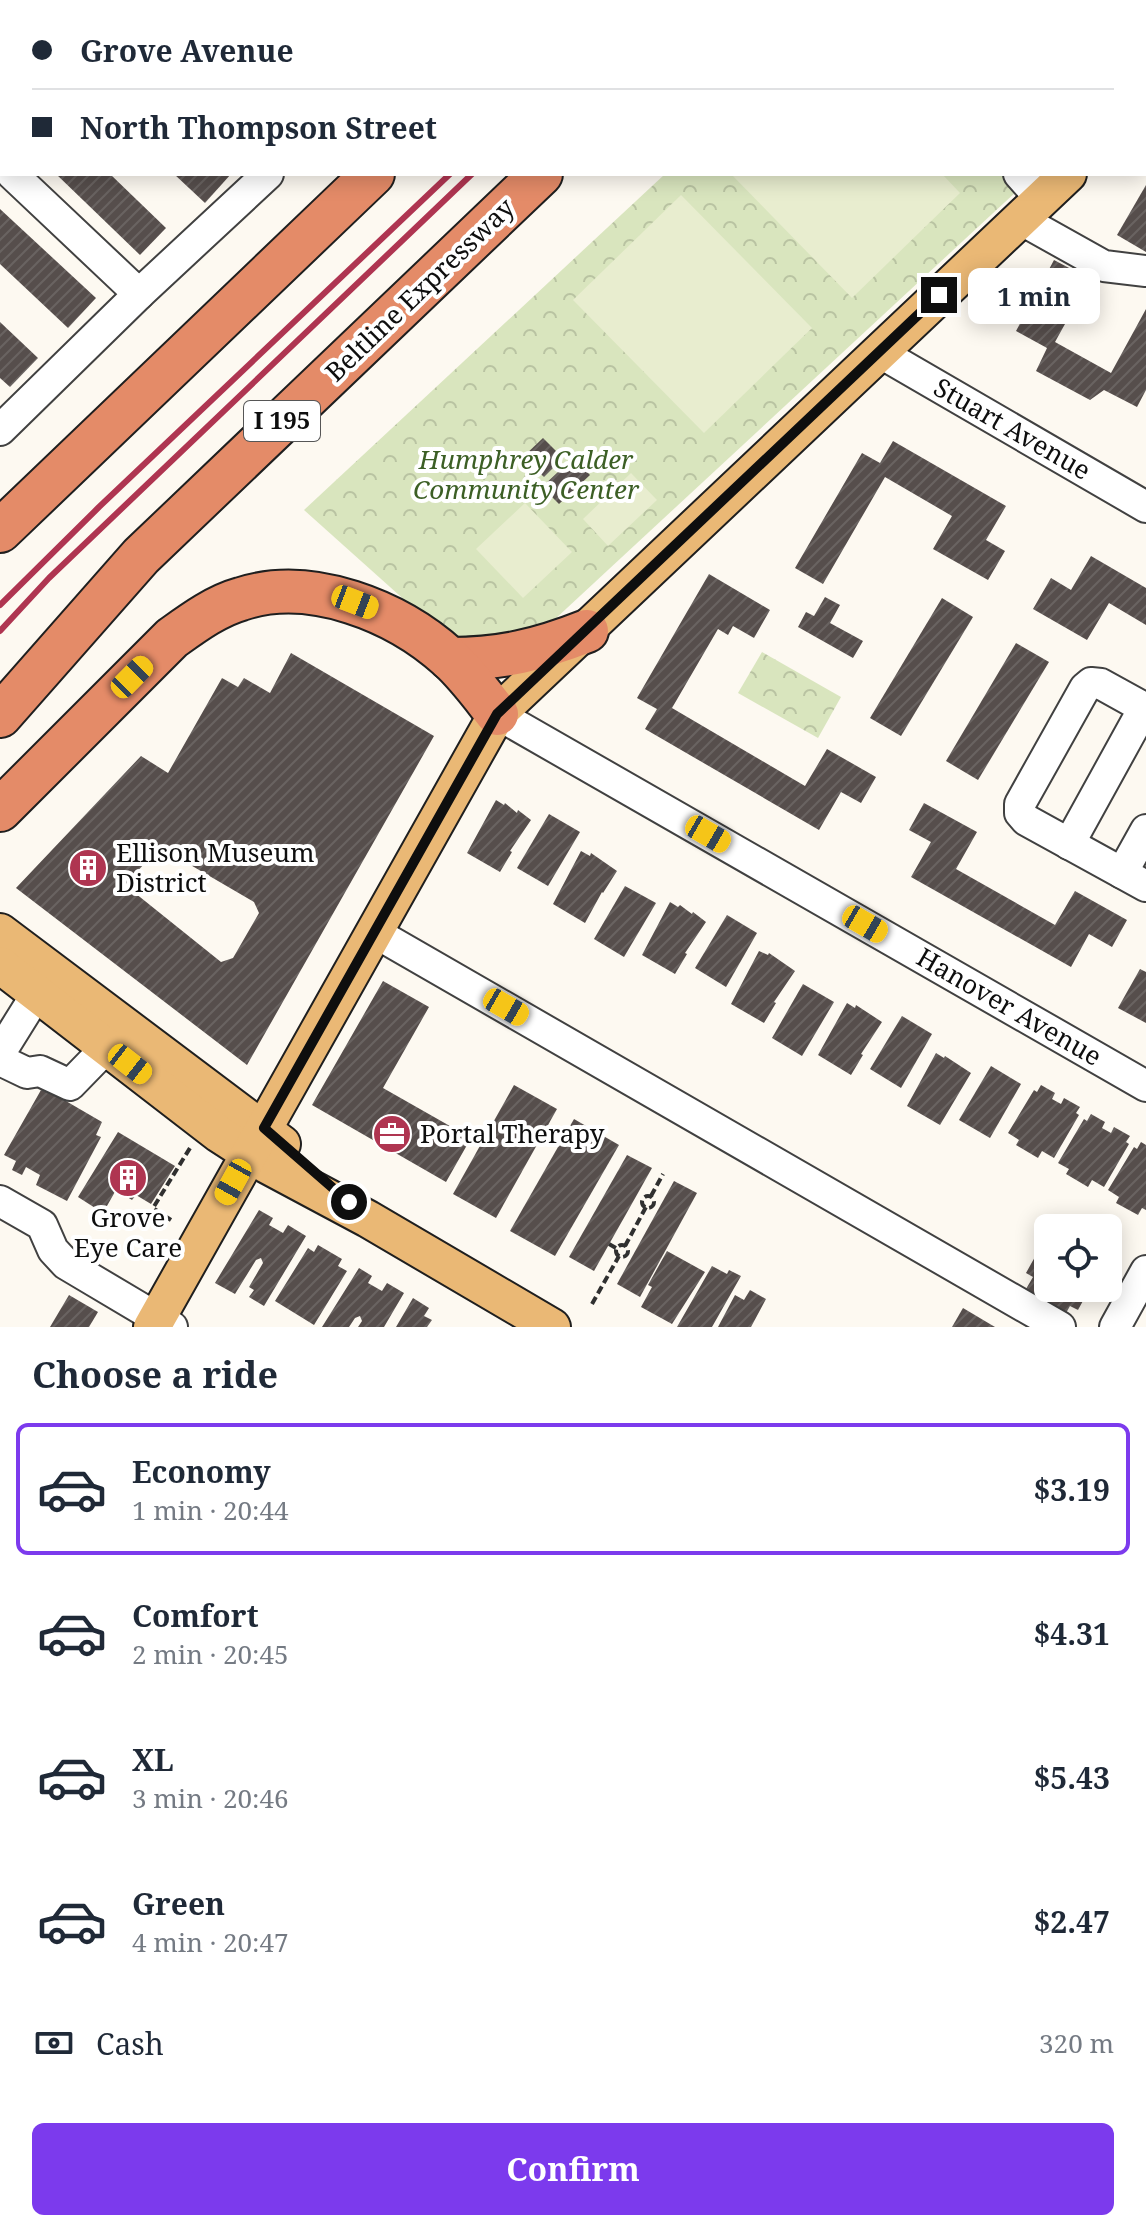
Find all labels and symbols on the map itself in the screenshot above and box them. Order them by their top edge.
street label: Beltline Expressway [317,189,522,389]
callout: 1 min [967,267,1099,323]
route end [921,277,957,313]
street label: Stuart Avenue [927,369,1098,488]
road number: I 195 [244,401,320,441]
park label: Humphrey Calder Community Center [413,441,640,507]
car [328,582,382,622]
car [107,652,157,702]
car [681,812,735,856]
place label: Ellison Museum District [116,834,315,900]
building icon: Ellison Museum District [67,847,109,889]
car [838,902,892,946]
street label: Hanover Avenue [910,939,1109,1074]
car [479,985,533,1029]
car [104,1040,156,1088]
office icon: Portal Therapy [371,1113,413,1155]
place label: Portal Therapy [420,1115,605,1151]
car [211,1155,255,1209]
building icon: Grove Eye Care [107,1157,149,1199]
route start [331,1184,367,1220]
place label: Grove Eye Care [74,1199,182,1265]

